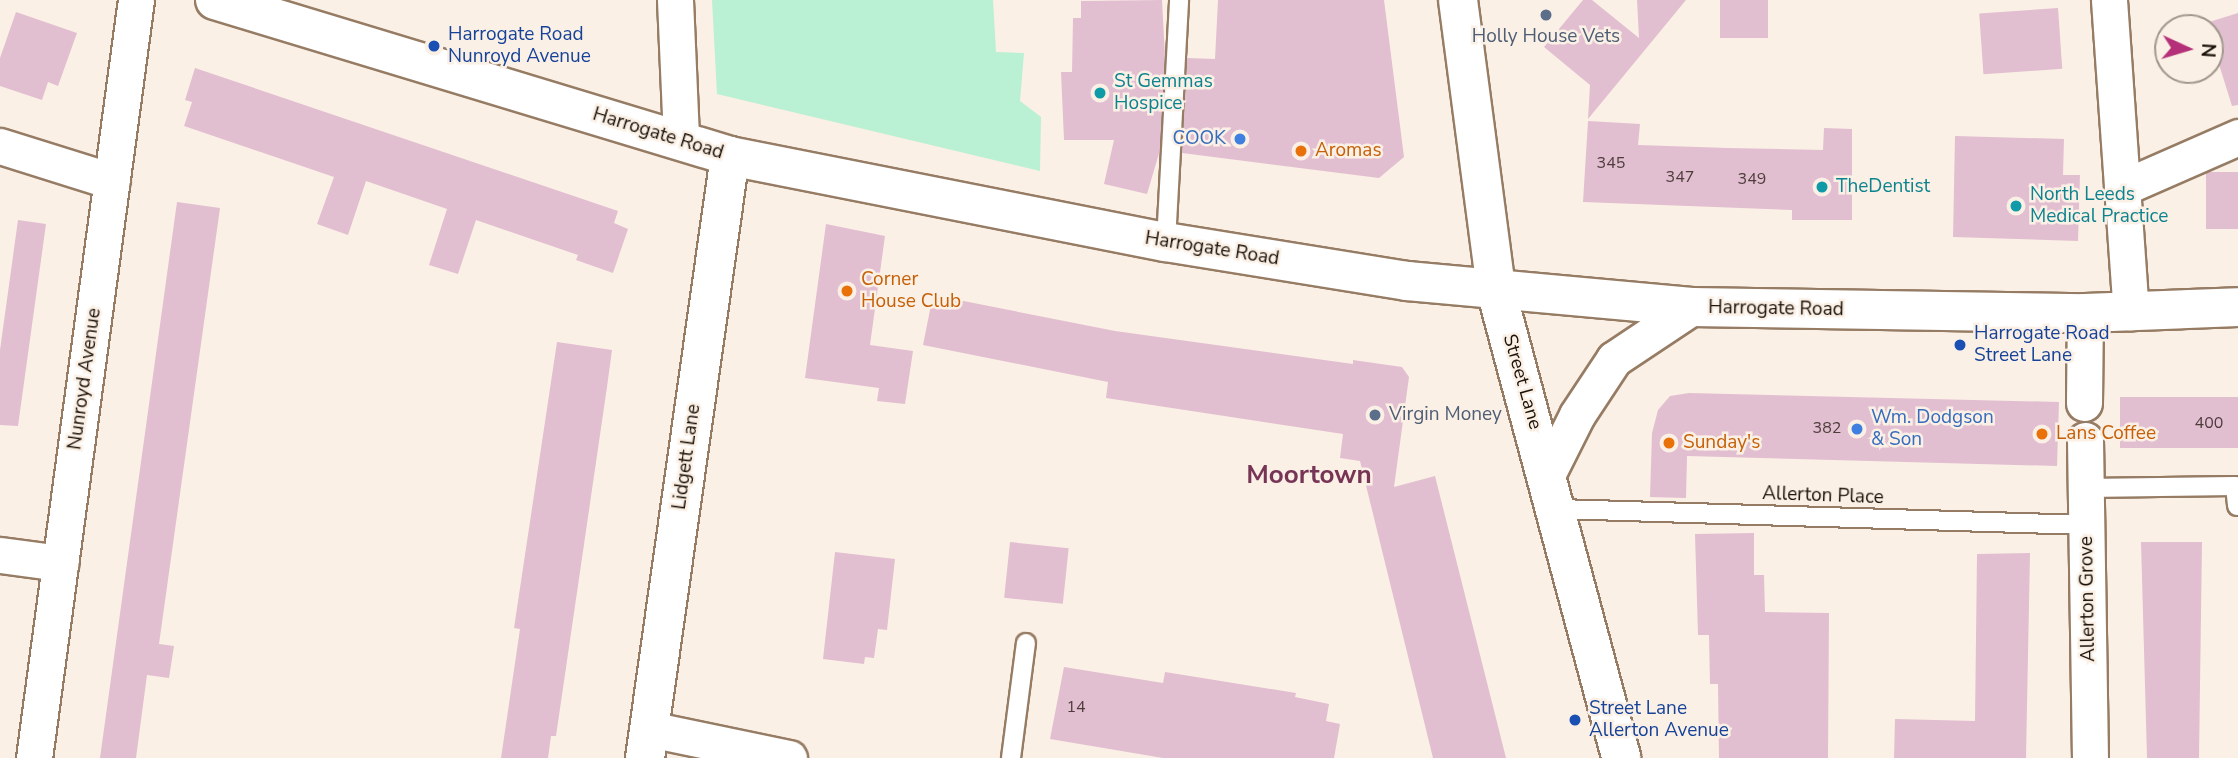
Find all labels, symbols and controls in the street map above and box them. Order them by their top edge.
marker: Holly House Vets [1538,7,1554,23]
north arrow [2154,14,2224,84]
place label: Harrogate Road Nunroyd Avenue [448,24,591,68]
place label: Holly House Vets [1472,26,1620,48]
marker: Harrogate Road Nunroyd Avenue [426,38,442,54]
text: N [2194,42,2221,58]
place label: St Gemmas Hospice [1114,71,1213,115]
marker: St Gemmas Hospice [1092,85,1108,101]
street label: Harrogate Road [590,103,726,165]
place label: COOK [1173,128,1226,150]
marker: COOK [1232,131,1248,147]
place label: Aromas [1315,140,1382,162]
marker: Aromas [1293,143,1309,159]
house number: 345 [1597,153,1625,173]
house number: 347 [1666,167,1694,187]
house number: 349 [1738,169,1766,189]
place label: TheDentist [1836,176,1930,198]
marker: TheDentist [1814,179,1830,195]
place label: North Leeds Medical Practice [2030,184,2168,228]
marker: North Leeds Medical Practice [2008,198,2024,214]
street label: Harrogate Road [1143,227,1281,271]
place label: Corner House Club [861,269,961,313]
marker: Corner House Club [839,283,855,299]
street label: Harrogate Road [1708,296,1844,322]
street label: Nunroyd Avenue [64,307,106,451]
place label: Harrogate Road Street Lane [1974,323,2110,367]
street label: Street Lane [1498,332,1546,432]
marker: Harrogate Road Street Lane [1952,337,1968,353]
street label: Lidgett Lane [668,403,706,511]
place label: Virgin Money [1389,404,1502,426]
marker: Virgin Money [1367,407,1383,423]
place label: Wm. Dodgson & Son [1871,407,1994,451]
house number: 400 [2195,413,2223,433]
house number: 382 [1813,418,1841,438]
marker: Wm. Dodgson & Son [1849,421,1865,437]
place label: Lans Coffee [2056,423,2156,445]
marker: Lans Coffee [2034,426,2050,442]
place label: Sunday's [1683,432,1760,454]
marker: Sunday's [1661,435,1677,451]
district label: Moortown [1246,459,1372,491]
street label: Allerton Place [1762,482,1884,510]
street label: Allerton Grove [2076,536,2100,662]
house number: 14 [1066,697,1086,717]
place label: Street Lane Allerton Avenue [1589,698,1729,742]
marker: Street Lane Allerton Avenue [1567,712,1583,728]

